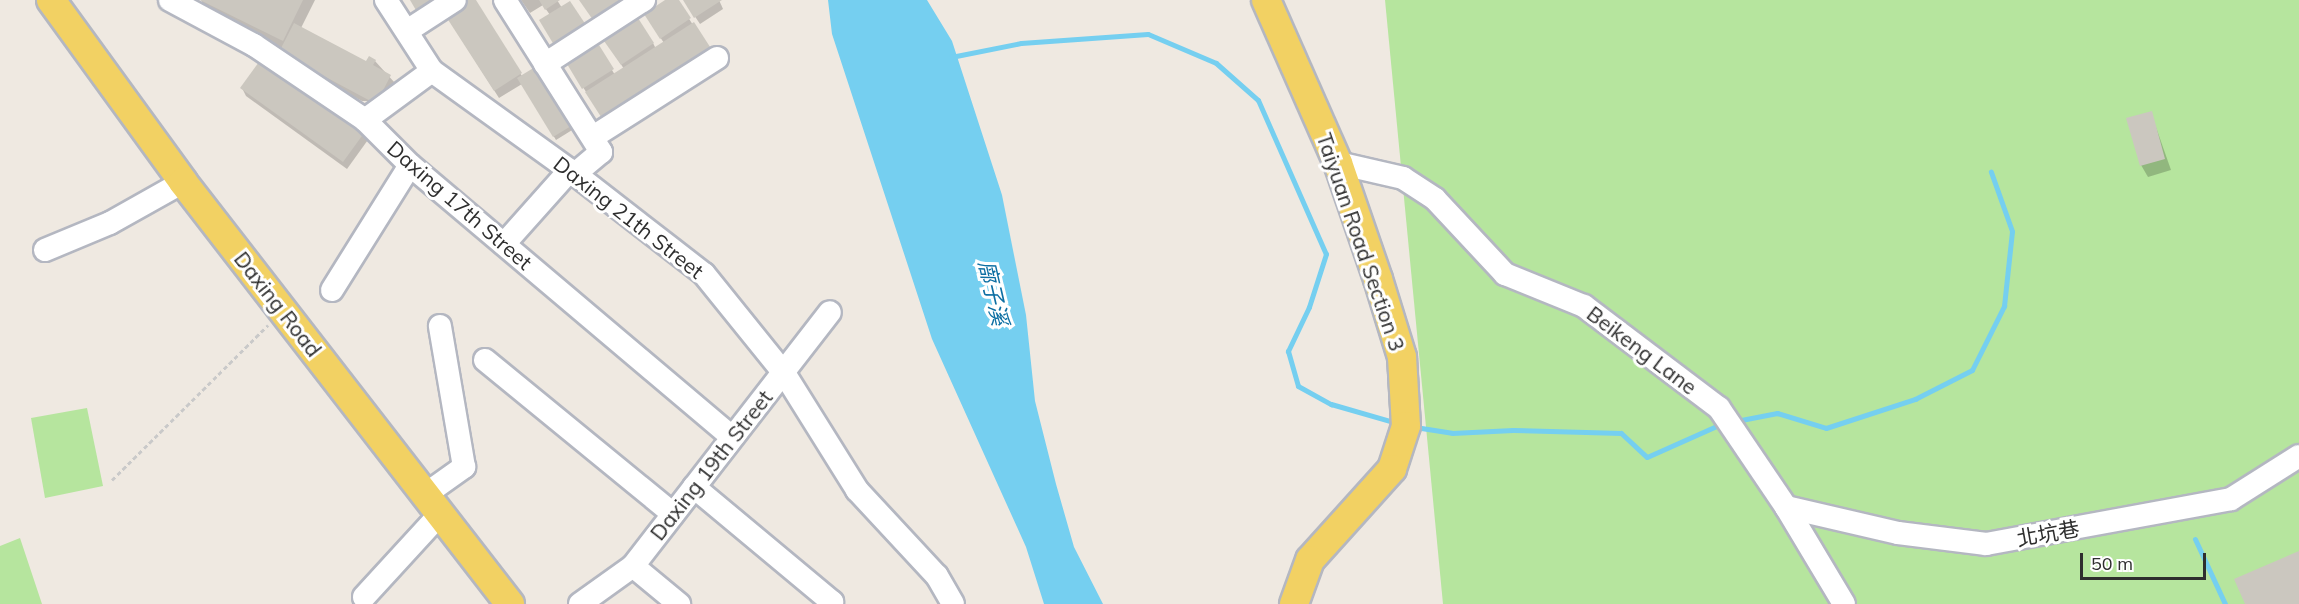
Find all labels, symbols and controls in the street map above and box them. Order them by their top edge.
street label: Taiyuan Road Section 3 [1312,130,1410,354]
street label: Daxing 17th Street [383,135,537,275]
street label: Daxing 21th Street [549,151,709,283]
street label: Daxing Road [229,246,327,362]
water label: 廍子溪 [973,258,1013,328]
street label: Beikeng Lane [1582,301,1702,399]
street label: Daxing 19th Street [645,385,777,545]
street label: 北坑巷 [2015,515,2081,551]
scale bar [2083,541,2209,579]
text: 50 m [2091,552,2133,575]

